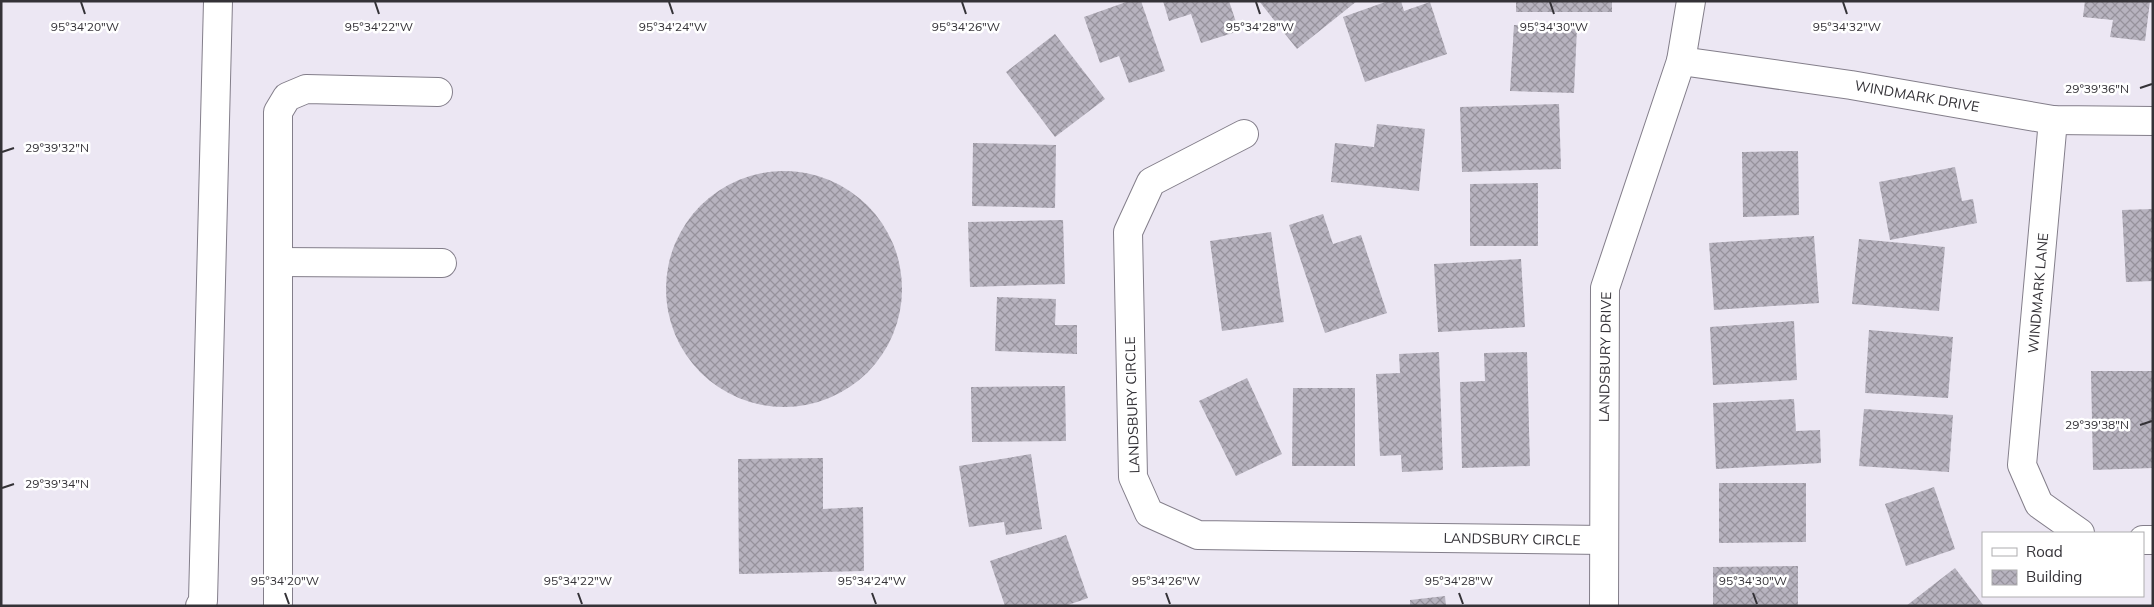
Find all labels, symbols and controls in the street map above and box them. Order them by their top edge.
text: 95°34'20"W [51,19,119,34]
text: 95°34'22"W [345,19,413,34]
text: 95°34'24"W [639,19,707,34]
text: 95°34'26"W [932,19,1000,34]
text: 95°34'28"W [1226,19,1294,34]
text: 95°34'30"W [1520,19,1588,34]
text: 95°34'32"W [1813,19,1881,34]
street label: WINDMARK DRIVE [1853,76,1981,116]
text: 29°39'36"N [2065,81,2129,96]
text: 29°39'32"N [25,140,89,155]
street label: WINDMARK LANE [2024,232,2052,354]
street label: LANDSBURY DRIVE [1595,292,1615,422]
street label: LANDSBURY CIRCLE [1121,336,1143,474]
text: 29°39'38"N [2065,417,2129,432]
text: 29°39'34"N [25,476,89,491]
street label: LANDSBURY CIRCLE [1443,529,1581,549]
legend [1982,532,2144,597]
text: Road [2026,542,2063,561]
text: Building [2026,567,2082,586]
text: 95°34'20"W [251,573,319,588]
text: 95°34'22"W [544,573,612,588]
text: 95°34'24"W [838,573,906,588]
text: 95°34'26"W [1132,573,1200,588]
text: 95°34'28"W [1425,573,1493,588]
text: 95°34'30"W [1719,573,1787,588]

